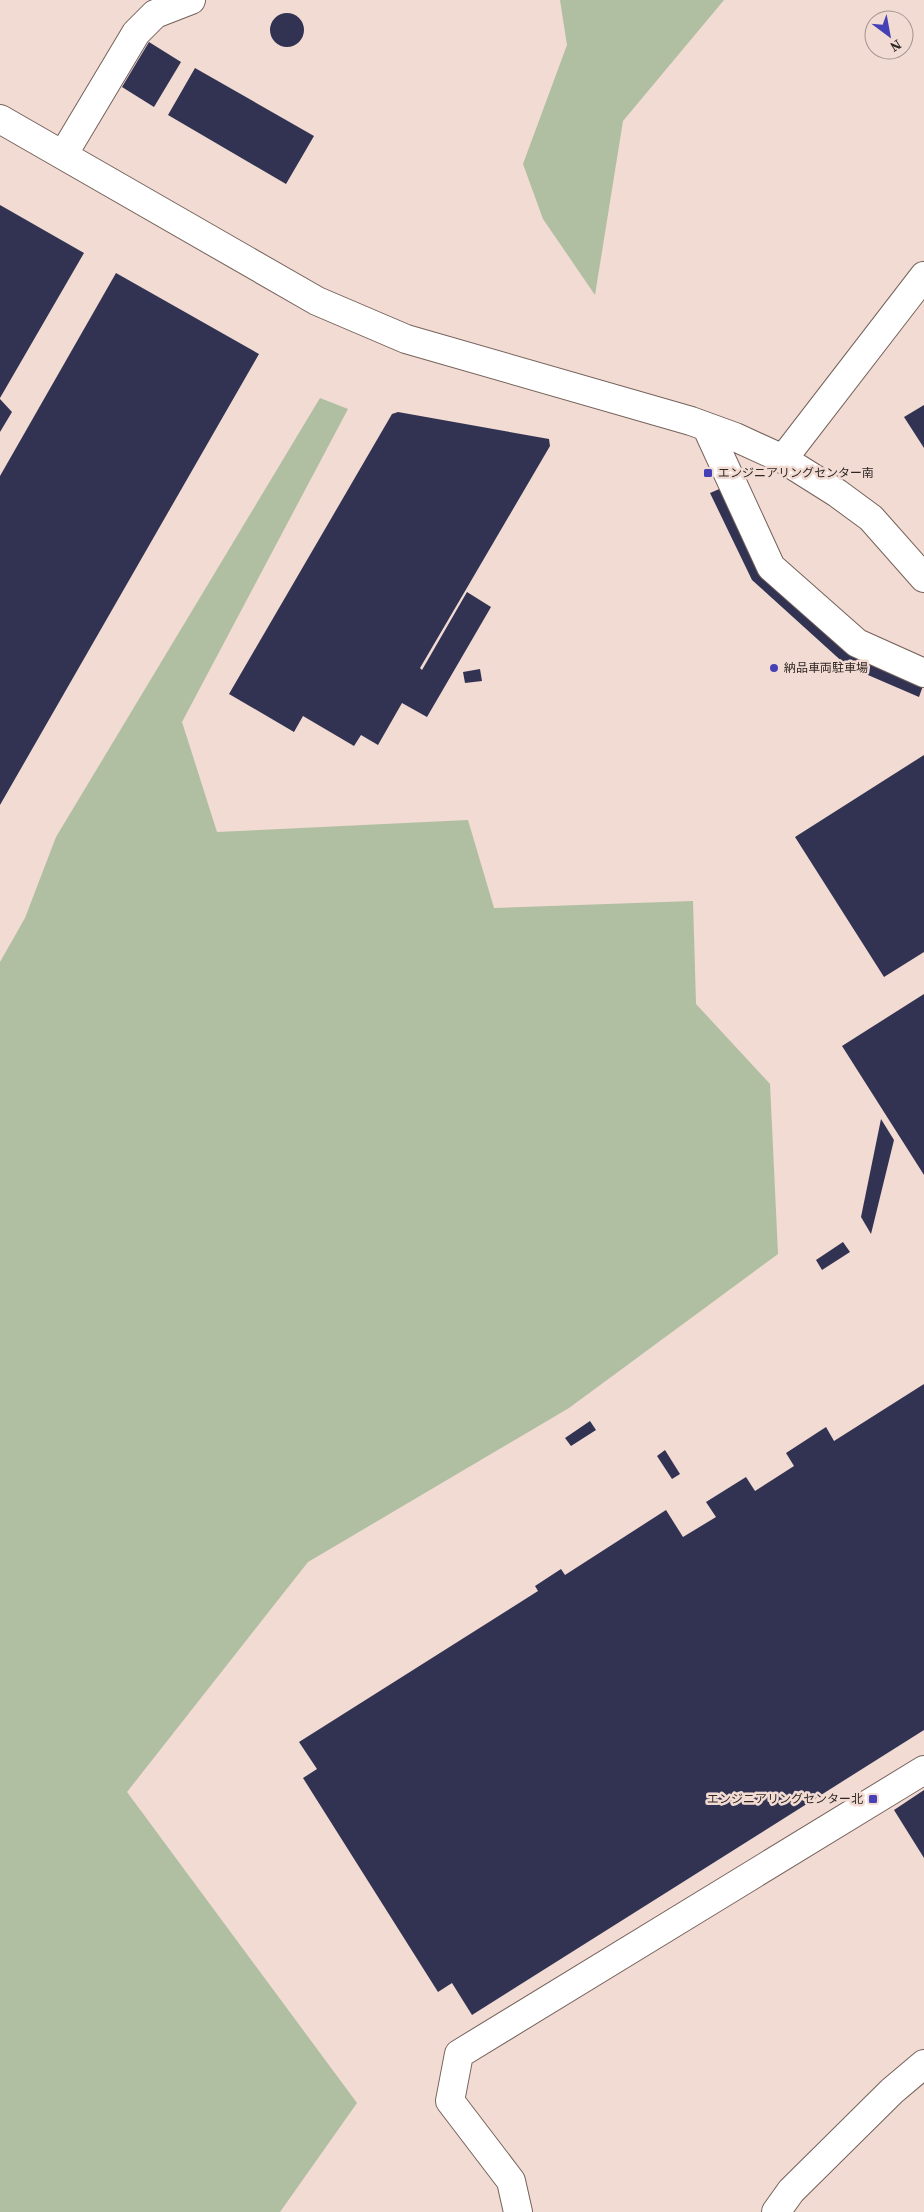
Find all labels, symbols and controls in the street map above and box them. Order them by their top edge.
north arrow [864,10,914,60]
text: N [886,35,906,57]
place label: エンジニアリングセンター南 [718,465,874,481]
marker: エンジニアリングセンター南 [702,467,714,479]
place label: 納品車両駐車場 [784,660,868,676]
marker: 納品車両駐車場 [768,662,780,674]
place label: エンジニアリングセンター北 [707,1791,863,1807]
marker: エンジニアリングセンター北 [867,1793,879,1805]

